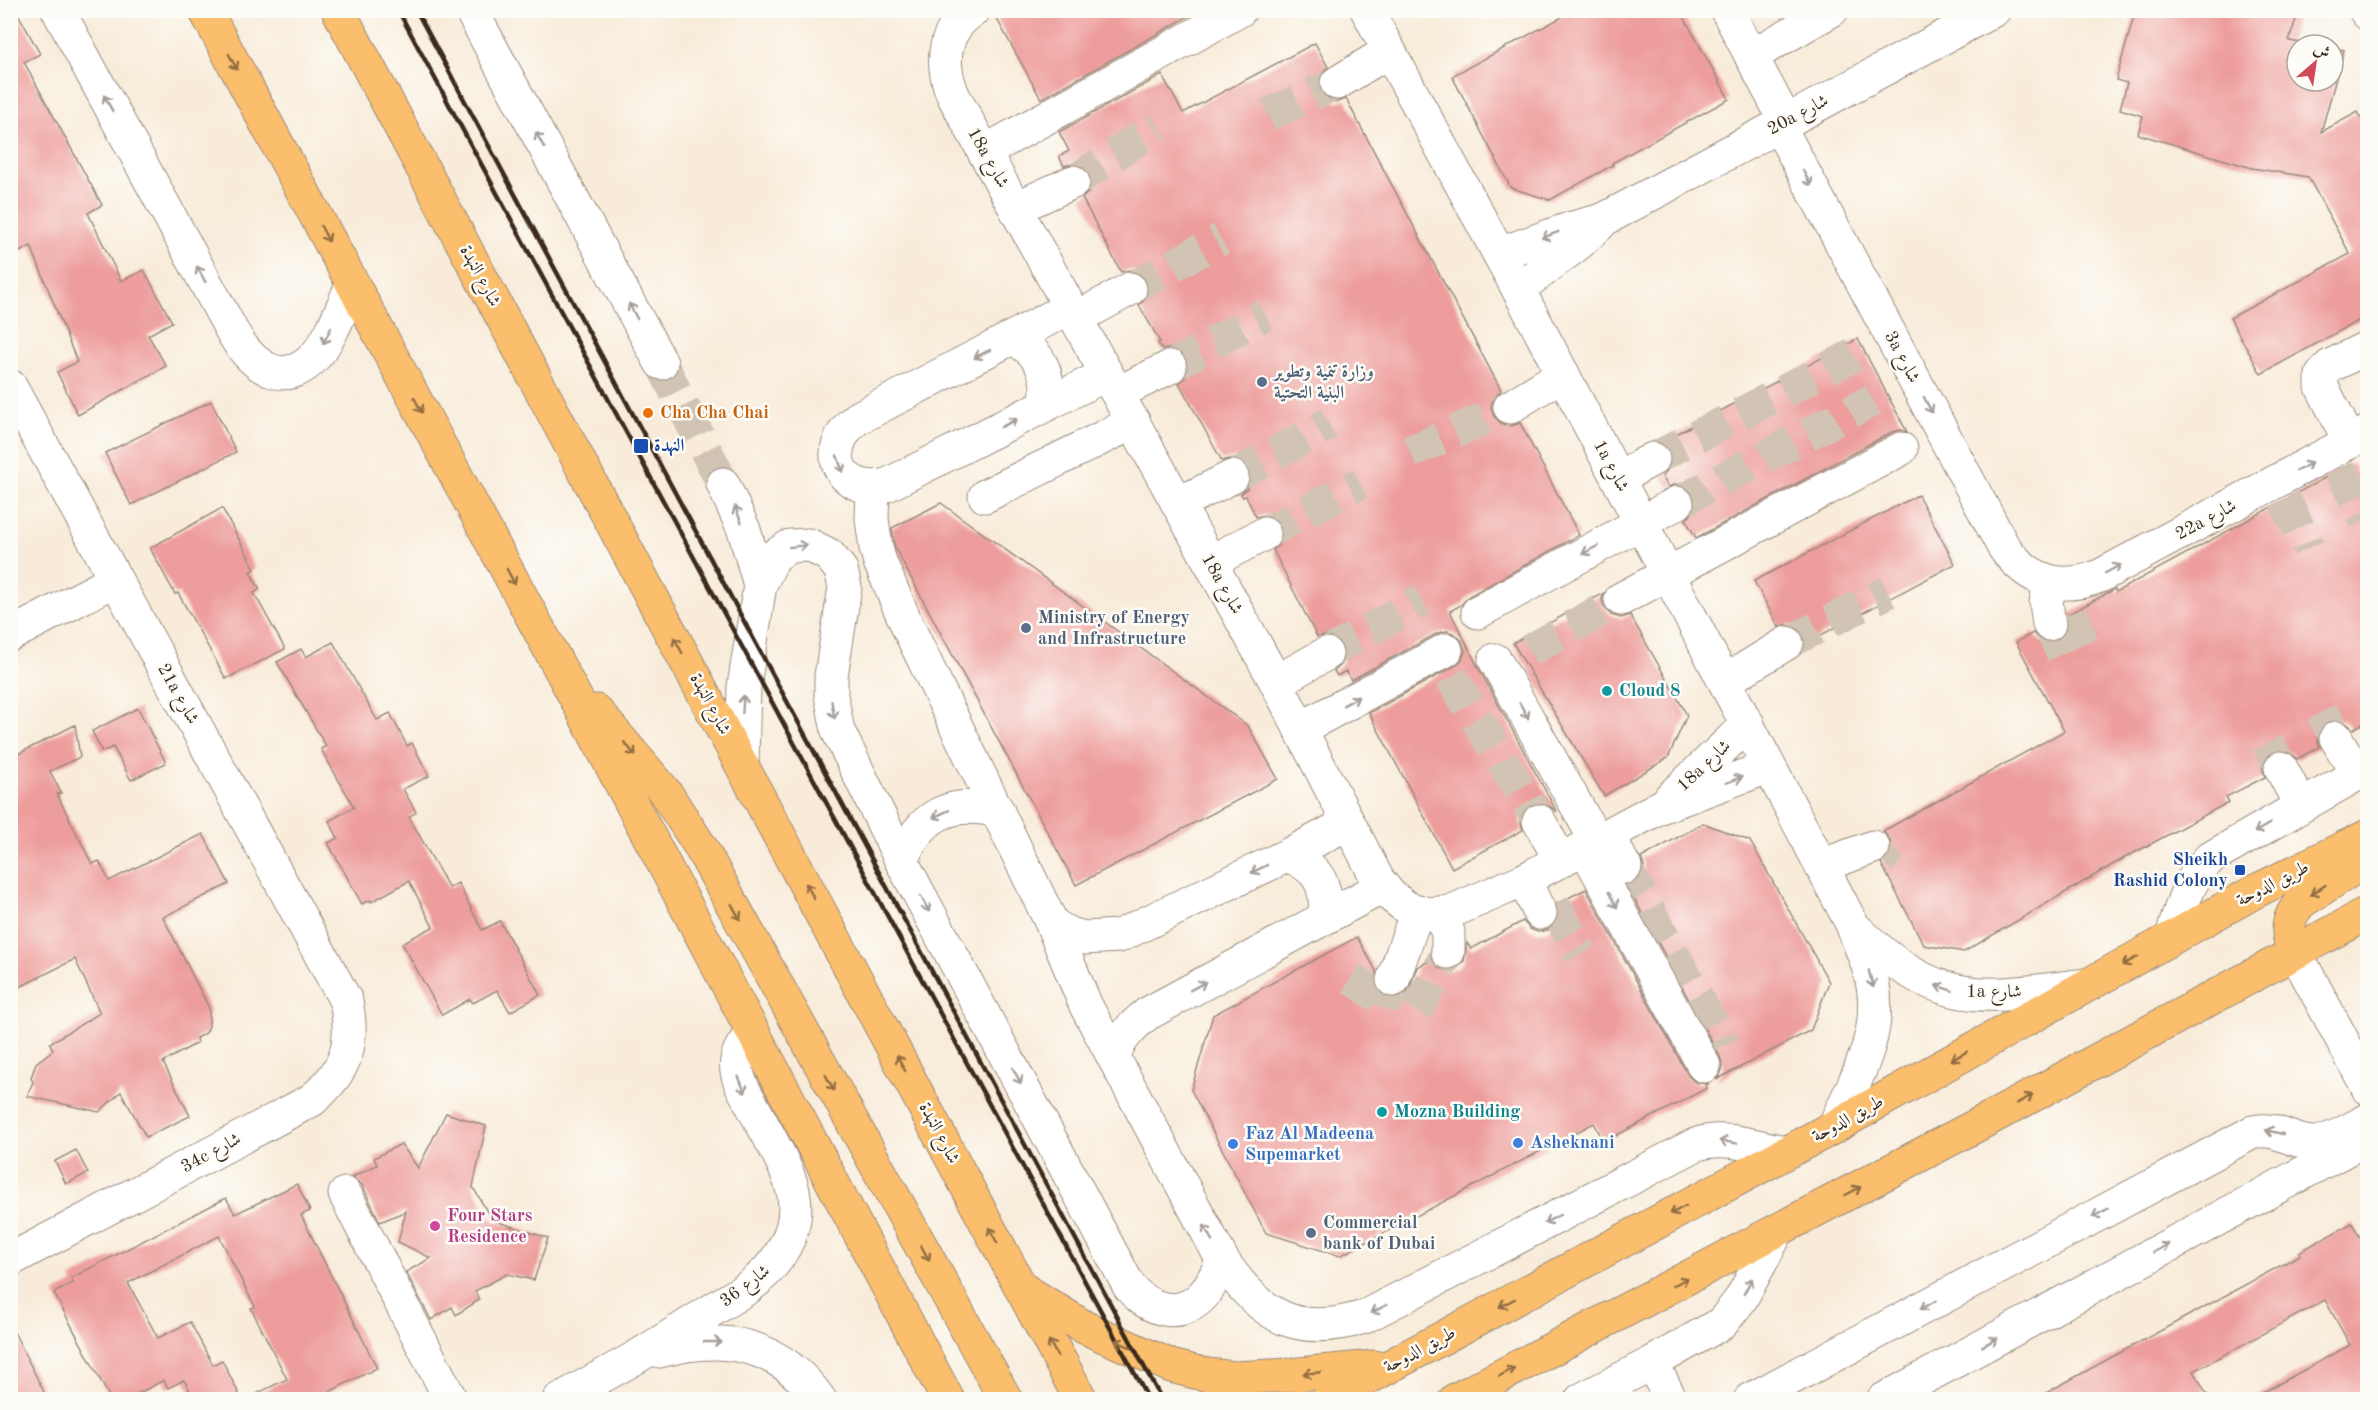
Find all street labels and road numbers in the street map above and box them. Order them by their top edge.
street label: 20a شارع [1765,92,1834,143]
street label: 18a شارع [960,125,1012,194]
street label: شارع النهدة [452,242,504,312]
street label: 3a شارع [1877,328,1923,388]
street label: 1a شارع [1586,437,1632,497]
street label: 22a شارع [2173,497,2242,548]
street label: 18a شارع [1194,551,1246,620]
street label: 21a شارع [150,661,202,730]
street label: شارع النهدة [682,670,734,740]
street label: 18a شارع [1674,737,1738,799]
street label: طريق الدوحة [2234,858,2313,912]
street label: 1a شارع [1966,983,2022,1006]
street label: طريق الدوحة [1809,1092,1887,1148]
street label: شارع النهدة [911,1099,963,1169]
street label: 34c شارع [178,1130,246,1181]
street label: شارع 36 [717,1262,776,1314]
street label: طريق الدوحة [1381,1324,1460,1378]

